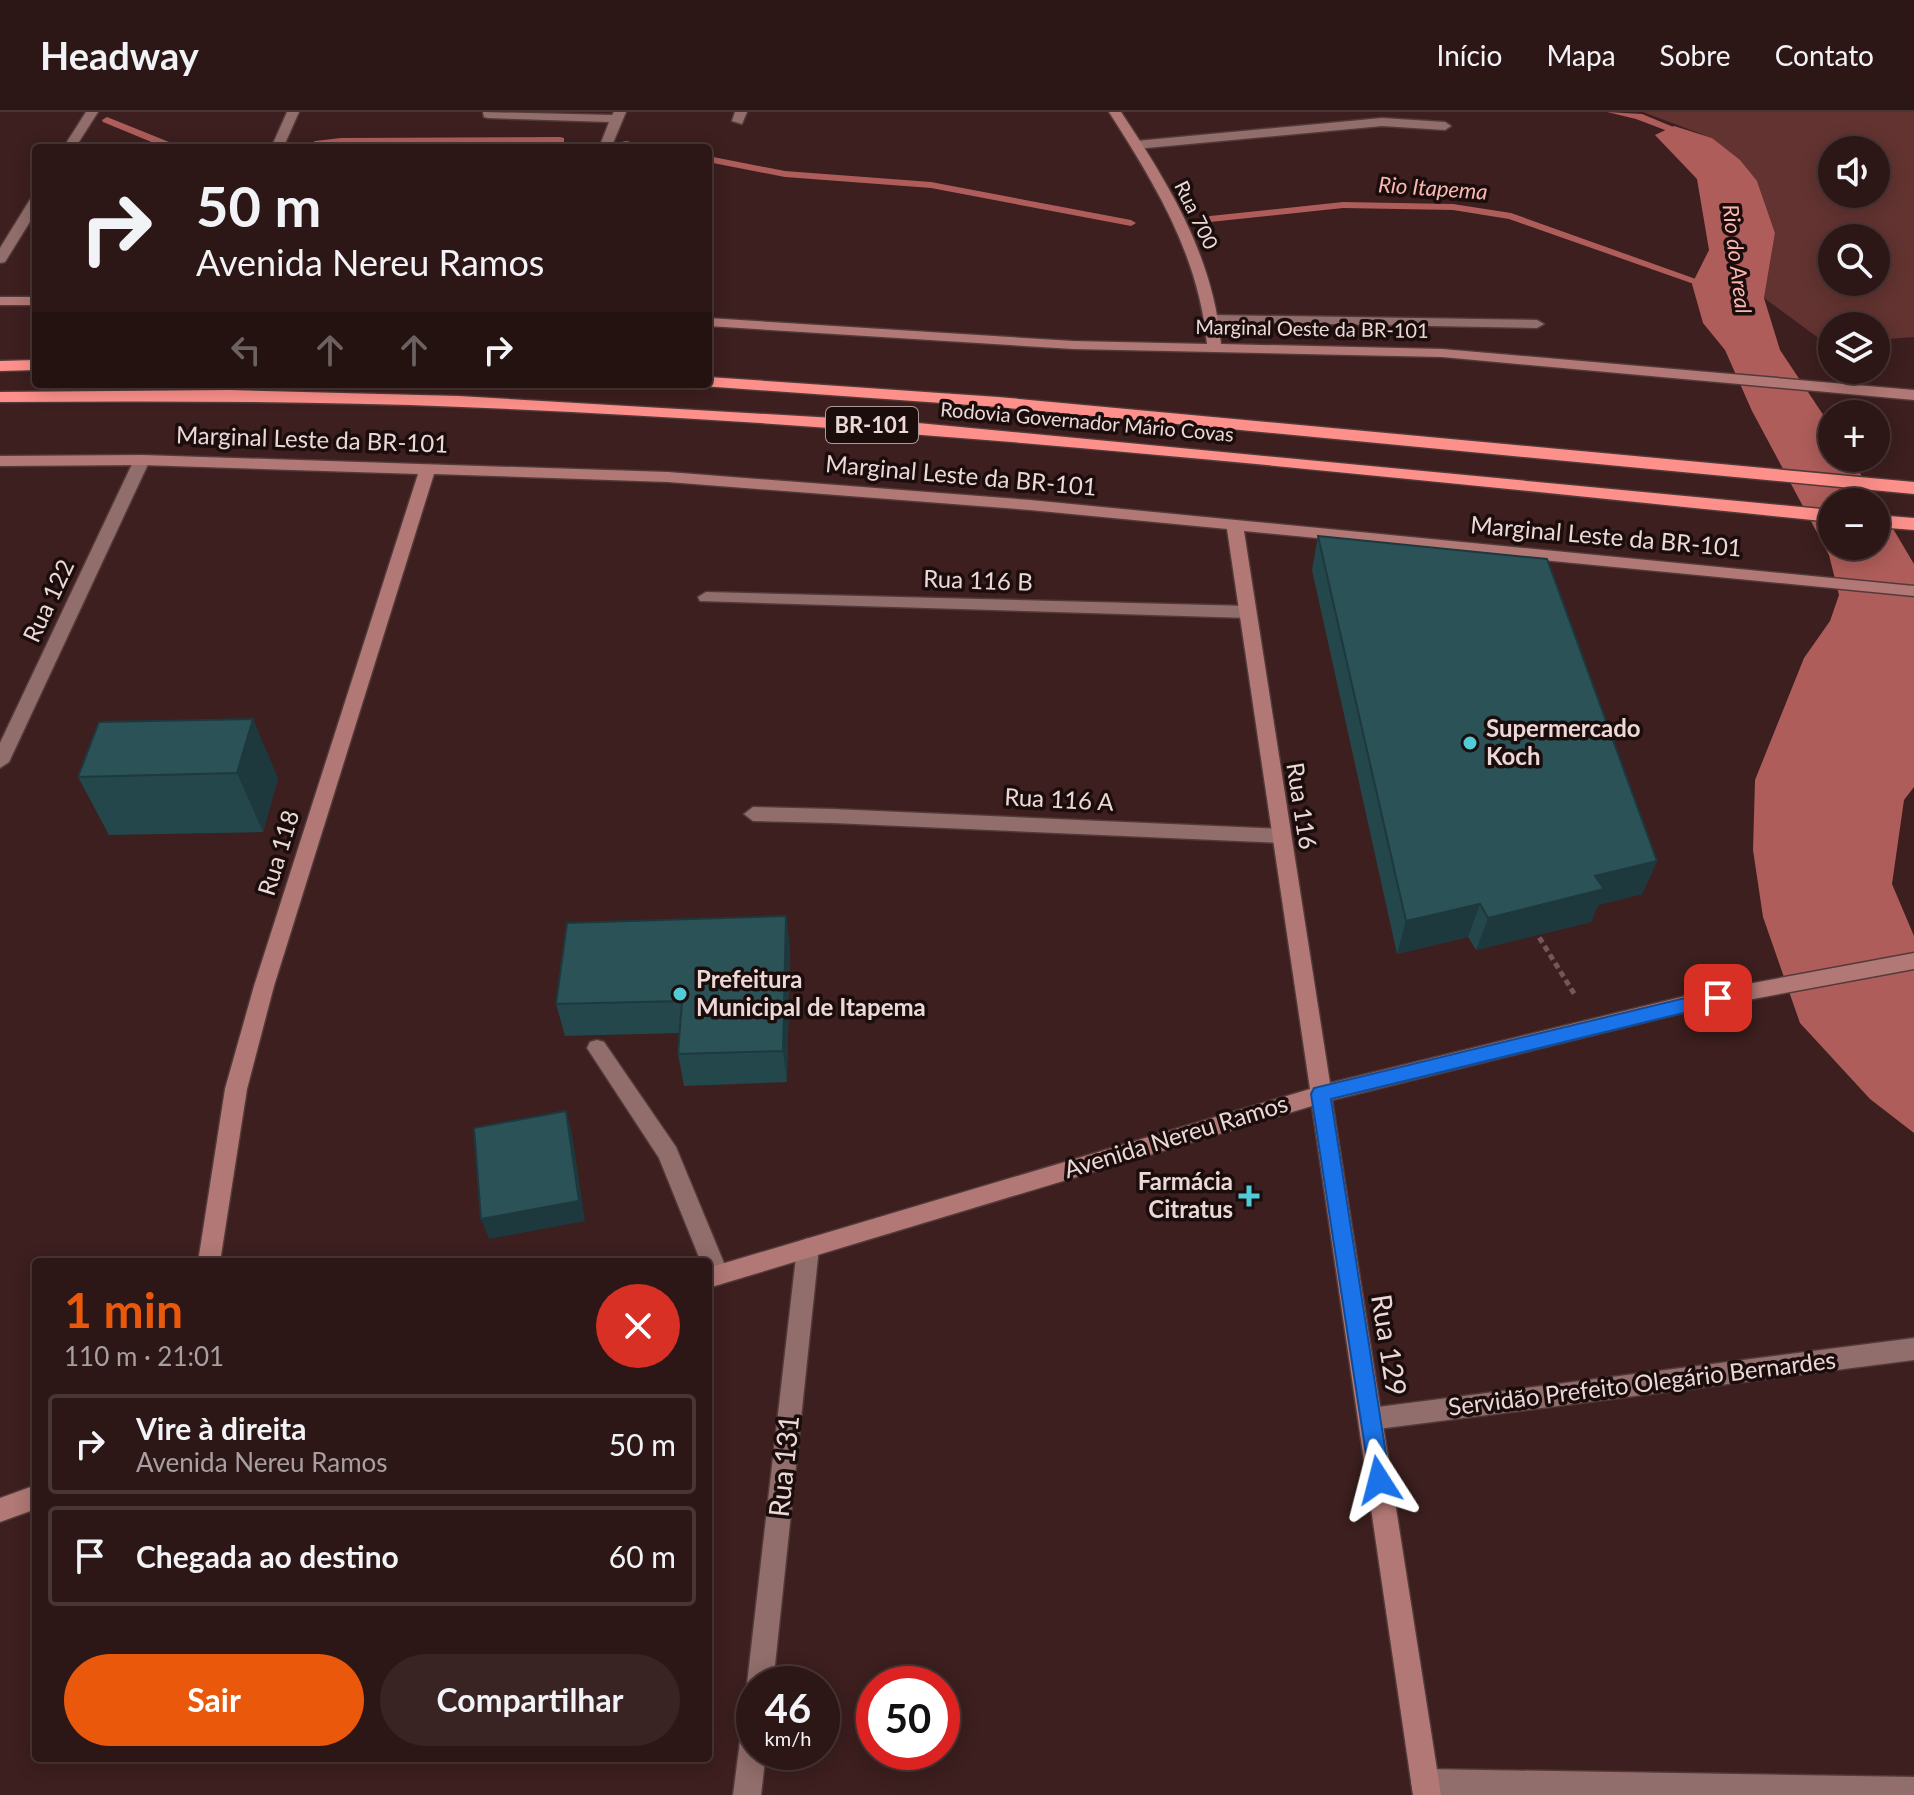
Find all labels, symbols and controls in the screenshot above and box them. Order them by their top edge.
text: Headway [40,32,199,78]
text: Início [1437,38,1502,72]
text: Mapa [1546,38,1616,72]
text: Sobre [1660,38,1731,72]
text: Contato [1775,38,1874,72]
map controls [1818,136,1890,560]
button: sound [1818,136,1890,208]
water label: Rio Itapema [1378,170,1489,205]
text: 50 m [196,172,321,239]
icon: right [64,176,168,280]
street label: Rua 700 [1170,176,1224,253]
water label: Rio do Areal [1717,203,1758,315]
button: search [1818,224,1890,296]
text: Avenida Nereu Ramos [196,240,544,284]
button: layers [1818,312,1890,384]
street label: Marginal Oeste da BR-101 [1195,314,1429,342]
icon: left [224,328,268,372]
icon: ahead [308,328,352,372]
icon: ahead [392,328,436,372]
icon: right [476,328,520,372]
street label: Rodovia Governador Mário Covas [939,396,1235,446]
button: + [1818,400,1890,472]
road number: BR-101 [826,407,918,443]
street label: Marginal Leste da BR-101 [175,419,449,458]
street label: Marginal Leste da BR-101 [824,448,1098,501]
button: − [1818,488,1890,560]
street label: Marginal Leste da BR-101 [1469,509,1743,562]
street label: Rua 122 [16,554,79,646]
street label: Rua 116 B [923,563,1033,596]
place label: Supermercado Koch [1486,713,1641,770]
marker: Supermercado Koch [1461,734,1479,752]
street label: Rua 116 [1281,760,1324,851]
street label: Rua 116 A [1004,781,1115,816]
street label: Rua 118 [251,806,304,899]
place label: Prefeitura Municipal de Itapema [696,964,926,1021]
pin [1684,964,1752,1032]
icon: arrive [1696,976,1740,1020]
marker: Prefeitura Municipal de Itapema [671,985,689,1003]
street label: Avenida Nereu Ramos [1060,1088,1291,1183]
place label: Farmácia Citratus [1138,1166,1233,1223]
marker: Farmácia Citratus [1240,1187,1258,1205]
text: 1 min [64,1281,183,1338]
button: close [596,1284,680,1368]
street label: Rua 129 [1365,1292,1415,1398]
text: 110 m · 21:01 [64,1340,224,1372]
street label: Servidão Prefeito Olegário Bernardes [1446,1344,1837,1421]
text: Vire à direita [136,1410,306,1446]
street label: Rua 131 [761,1413,805,1519]
icon: right [68,1422,112,1466]
text: 50 m [609,1426,676,1462]
position arrow [1337,1438,1421,1522]
text: Avenida Nereu Ramos [136,1446,388,1478]
icon: arrive [68,1534,112,1578]
text: Chegada ao destino [136,1538,399,1574]
text: 60 m [609,1538,676,1574]
button: Sair [64,1654,364,1746]
button: Compartilhar [380,1654,680,1746]
speed limit sign: 50 [856,1666,960,1770]
text: 46 [765,1684,811,1732]
text: km/h [765,1726,811,1750]

